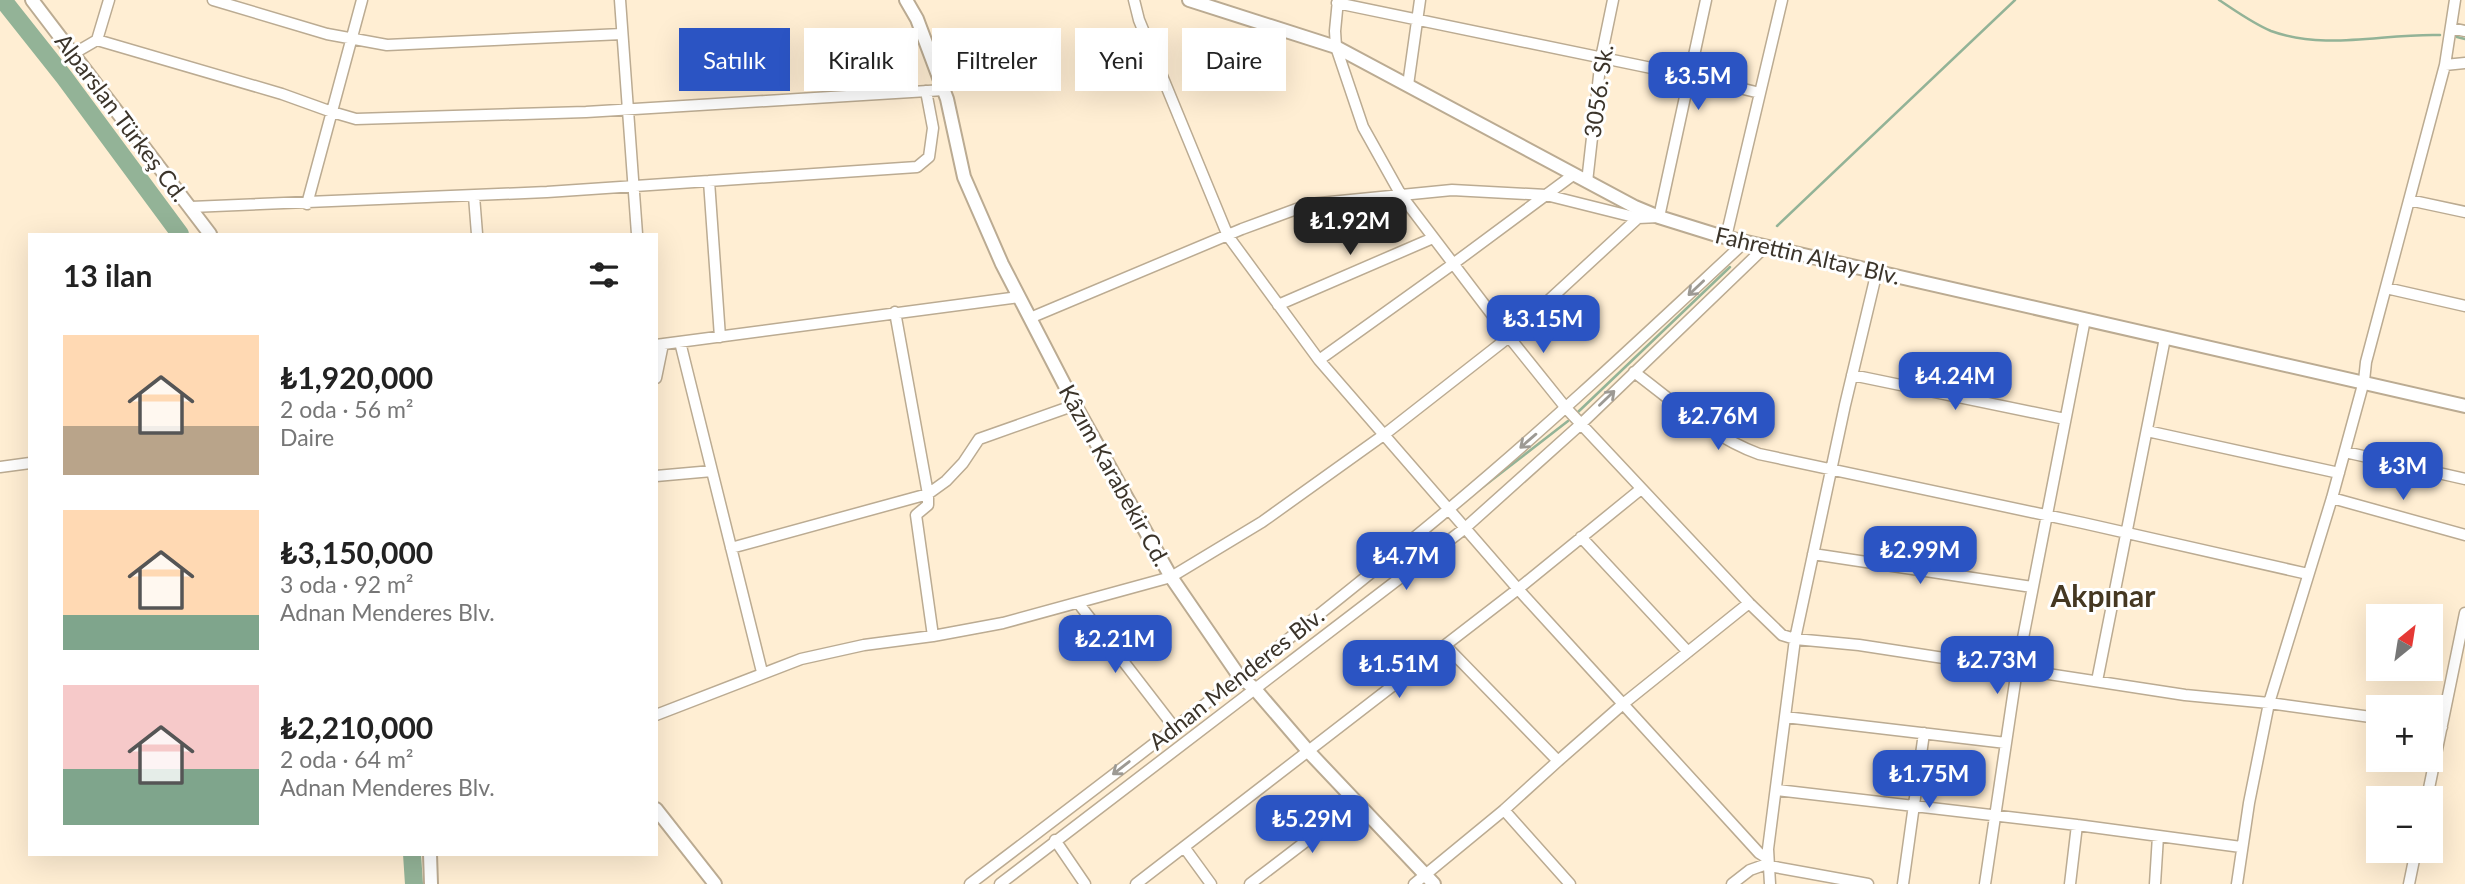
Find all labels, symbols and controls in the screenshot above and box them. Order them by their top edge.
street label: Alparslan Türkeş Cd. [50,27,194,207]
chip: Satılık [679,28,790,91]
chip: Kiralık [804,28,918,91]
chip: Filtreler [932,28,1061,91]
chip: Yeni [1075,28,1168,91]
chip: Daire [1182,28,1286,91]
street label: 3056. Sk. [1578,42,1618,140]
pin: ₺3.5M [1649,52,1747,112]
text: ₺3.5M [1664,61,1732,89]
pin: ₺1.92M [1293,198,1407,257]
text: ₺1.92M [1310,206,1390,234]
street label: Fahrettin Altay Blv. [1713,220,1903,290]
icon: filters [585,256,623,294]
text: 13 ilan [63,257,152,293]
one-way arrow [1687,280,1705,296]
pin: ₺3.15M [1486,296,1600,355]
text: ₺3.15M [1503,304,1583,332]
pin: ₺4.24M [1898,352,2012,412]
text: ₺1,920,000 [280,359,433,395]
text: ₺4.24M [1915,361,1995,389]
icon: home [119,363,203,447]
street label: Kâzım Karabekir Cd. [1054,379,1176,571]
one-way arrow [1599,390,1616,407]
pin: ₺2.76M [1661,392,1775,452]
text: 2 oda · 56 m² [280,395,414,423]
text: ₺2.76M [1678,401,1758,429]
text: Daire [280,423,334,451]
one-way arrow [1519,433,1537,449]
pin: ₺3M [2369,442,2437,502]
text: ₺3M [2379,451,2427,479]
pin: ₺2.99M [1863,526,1977,586]
pin: ₺4.7M [1357,532,1455,592]
text: ₺3,150,000 [280,534,433,570]
text: ₺2.99M [1880,535,1960,563]
icon: home [119,538,203,622]
text: ₺4.7M [1372,541,1440,569]
text: 3 oda · 92 m² [280,570,414,598]
district label: Akpınar [2050,577,2156,613]
text: Adnan Menderes Blv. [280,598,495,626]
street label: Adnan Menderes Blv. [1143,601,1329,755]
north arrow [2366,604,2443,681]
map controls [2366,604,2443,863]
pin: ₺2.21M [1058,616,1172,675]
text: ₺2.21M [1075,624,1155,652]
pin: ₺2.73M [1940,636,2054,696]
pin: ₺1.51M [1342,640,1456,700]
text: ₺2.73M [1957,645,2037,673]
text: ₺1.51M [1359,649,1439,677]
button: + [2366,695,2443,772]
text: ₺2,210,000 [280,709,433,745]
icon: home [119,713,203,797]
text: 2 oda · 64 m² [280,745,414,773]
pin: ₺1.75M [1872,750,1986,810]
text: ₺1.75M [1889,759,1969,787]
one-way arrow [1113,760,1131,775]
text: Adnan Menderes Blv. [280,773,495,801]
button: − [2366,786,2443,863]
pin: ₺5.29M [1255,796,1369,855]
text: ₺5.29M [1272,804,1352,832]

